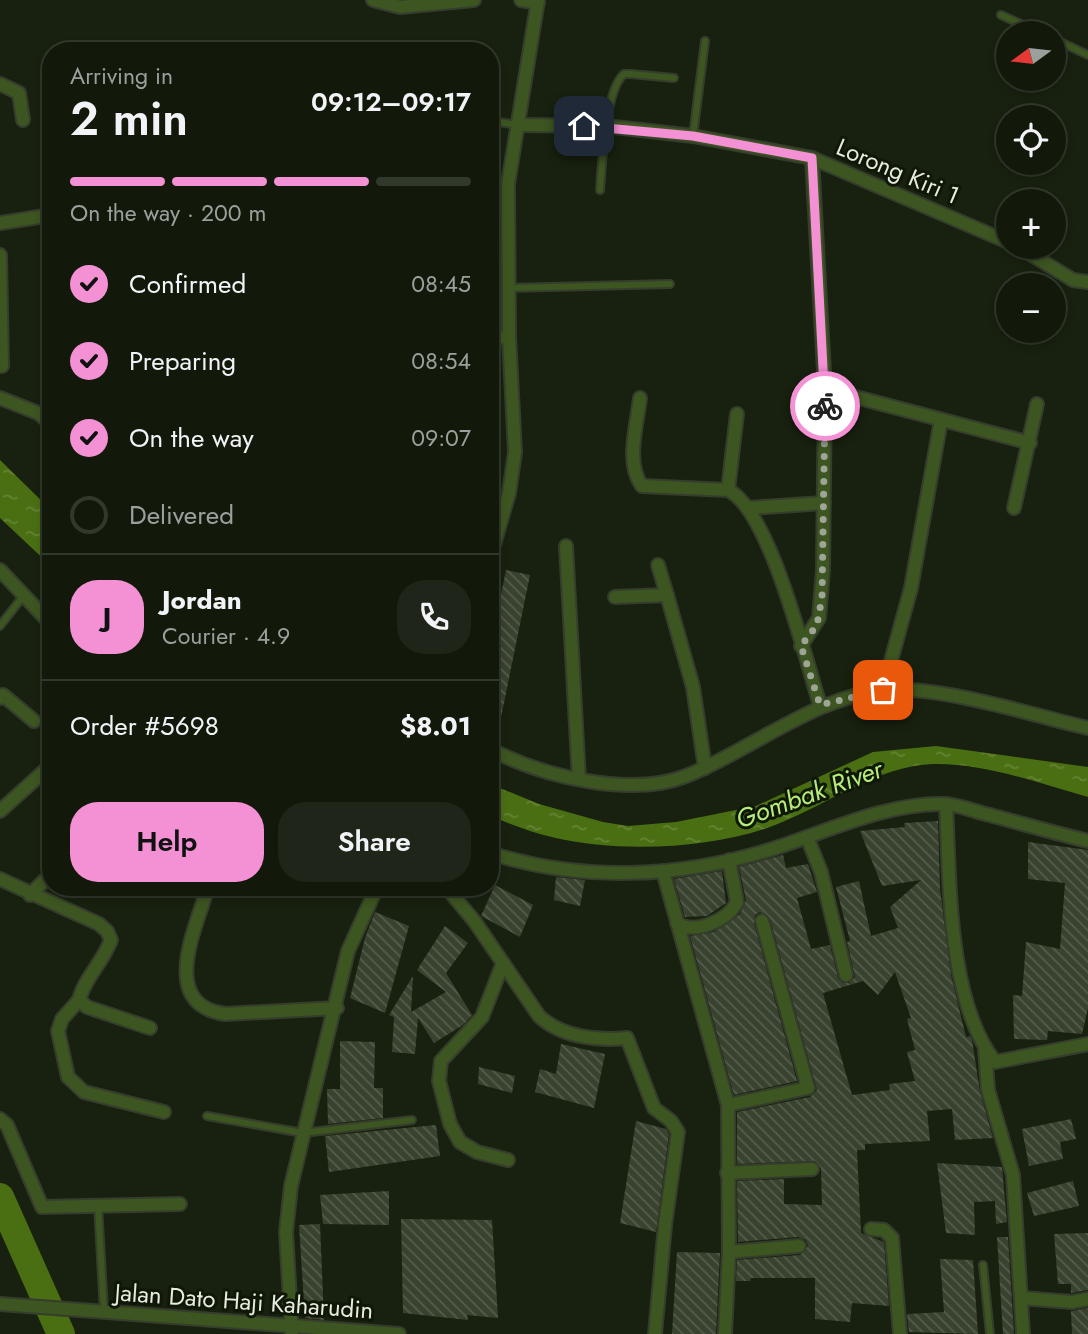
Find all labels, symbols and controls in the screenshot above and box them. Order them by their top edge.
north arrow [996,21,1066,91]
map controls [996,21,1066,343]
text: Arriving in [70,59,173,93]
text: 09:12–09:17 [311,83,471,121]
text: 2 min [70,86,188,152]
pin [554,96,614,156]
button: locate [996,105,1066,175]
icon: home [565,107,603,145]
street label: Lorong Kiri 1 [831,129,965,213]
button: + [996,189,1066,259]
text: On the way · 200 m [70,196,266,230]
icon: check [70,265,108,303]
text: Confirmed [129,265,246,303]
text: 08:45 [411,267,471,301]
button: − [996,273,1066,343]
icon: check [70,342,108,380]
text: Preparing [129,342,236,380]
text: 08:54 [411,344,471,378]
courier [790,371,860,441]
icon: bike [806,387,844,425]
icon: check [70,419,108,457]
text: On the way [129,419,254,457]
text: 09:07 [411,421,471,455]
text: Delivered [129,496,234,534]
button: phone [397,580,471,654]
text: Jordan [162,581,242,619]
text: J [103,598,111,636]
text: Courier · 4.9 [162,619,290,653]
pin [853,660,913,720]
icon: bag [864,671,902,709]
text: Order #5698 [70,707,219,745]
text: $8.01 [400,707,471,745]
water label: Gombak River [730,749,889,838]
button: Help [70,802,264,882]
button: Share [278,802,471,882]
street label: Jalan Dato Haji Kaharudin [111,1274,374,1327]

